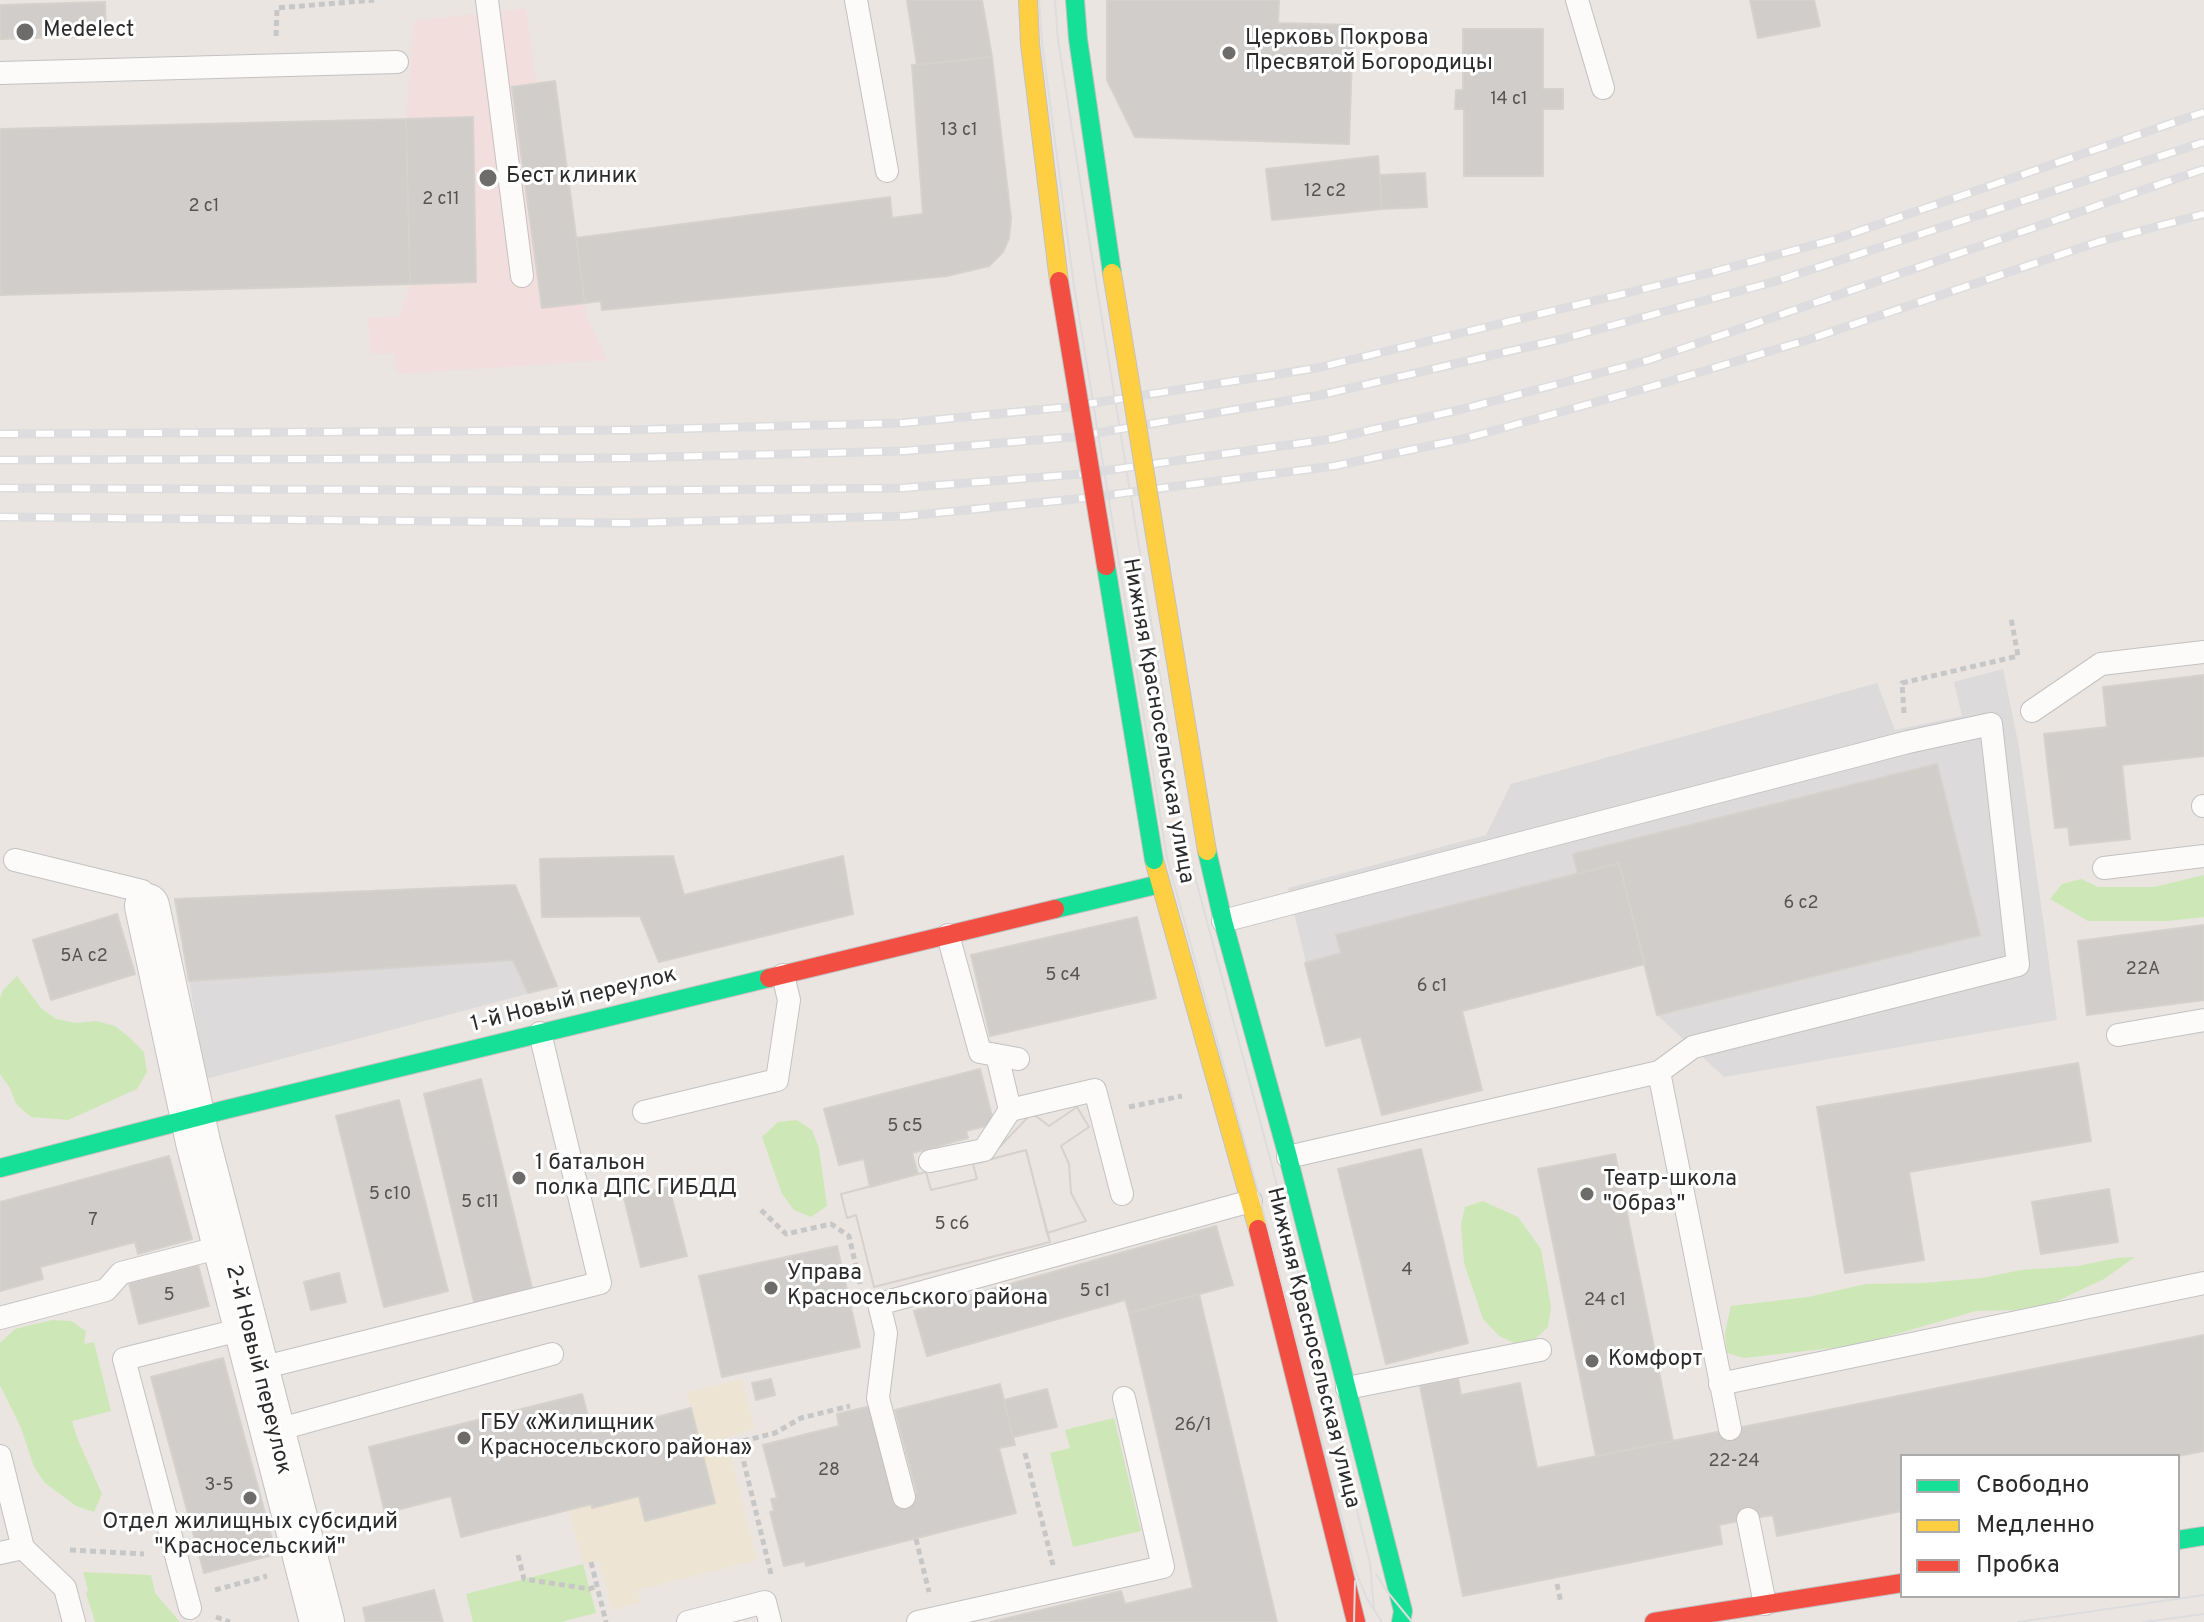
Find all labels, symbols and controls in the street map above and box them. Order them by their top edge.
place label: Medelect [43,19,134,45]
marker: Medelect [14,21,36,43]
place label: Церковь Покрова Пресвятой Богородицы [1245,27,1493,78]
marker: Церковь Покрова Пресвятой Богородицы [1220,44,1238,62]
house number: 14 с1 [1490,89,1528,111]
house number: 13 с1 [940,120,978,142]
place label: Бест клиник [506,165,637,191]
marker: Бест клиник [477,167,499,189]
house number: 12 с2 [1304,181,1346,203]
house number: 2 с11 [422,189,460,211]
house number: 2 с1 [189,196,219,218]
street label: Нижняя Красносельская улица [1115,556,1199,886]
house number: 6 с2 [1784,893,1818,915]
house number: 5А с2 [60,946,108,968]
house number: 22А [2126,959,2160,981]
street label: 1-й Новый переулок [469,963,679,1039]
house number: 5 с4 [1045,965,1081,987]
house number: 6 с1 [1417,976,1447,998]
house number: 5 с5 [887,1116,923,1138]
place label: 1 батальон полка ДПС ГИБДД [535,1152,737,1204]
place label: Театр-школа "Образ" [1603,1168,1737,1220]
marker: 1 батальон полка ДПС ГИБДД [510,1169,528,1187]
house number: 5 с10 [369,1184,411,1206]
street label: Нижняя Красносельская улица [1259,1185,1365,1511]
marker: Театр-школа "Образ" [1578,1185,1596,1203]
house number: 5 с11 [461,1192,499,1214]
house number: 7 [88,1210,98,1232]
house number: 5 с6 [934,1214,970,1236]
house number: 4 [1401,1260,1413,1282]
street label: 2-й Новый переулок [218,1262,296,1478]
place label: Управа Красносельского района [787,1262,1048,1314]
marker: Управа Красносельского района [762,1279,780,1297]
house number: 5 с1 [1079,1281,1111,1303]
house number: 5 [163,1285,175,1307]
house number: 24 с1 [1584,1290,1626,1312]
place label: Комфорт [1608,1348,1702,1374]
marker: Комфорт [1583,1352,1601,1370]
place label: ГБУ «Жилищник Красносельского района» [480,1412,752,1464]
house number: 26/1 [1174,1415,1212,1437]
marker: ГБУ «Жилищник Красносельского района» [455,1429,473,1447]
house number: 22-24 [1708,1451,1760,1473]
legend [1900,1454,2180,1598]
house number: 28 [818,1460,840,1482]
text: Свободно [1976,1471,2089,1501]
house number: 3-5 [204,1475,234,1497]
marker: Отдел жилищных субсидий "Красносельский" [241,1489,259,1507]
place label: Отдел жилищных субсидий "Красносельский" [102,1511,398,1562]
text: Медленно [1976,1511,2095,1541]
text: Пробка [1976,1551,2060,1581]

